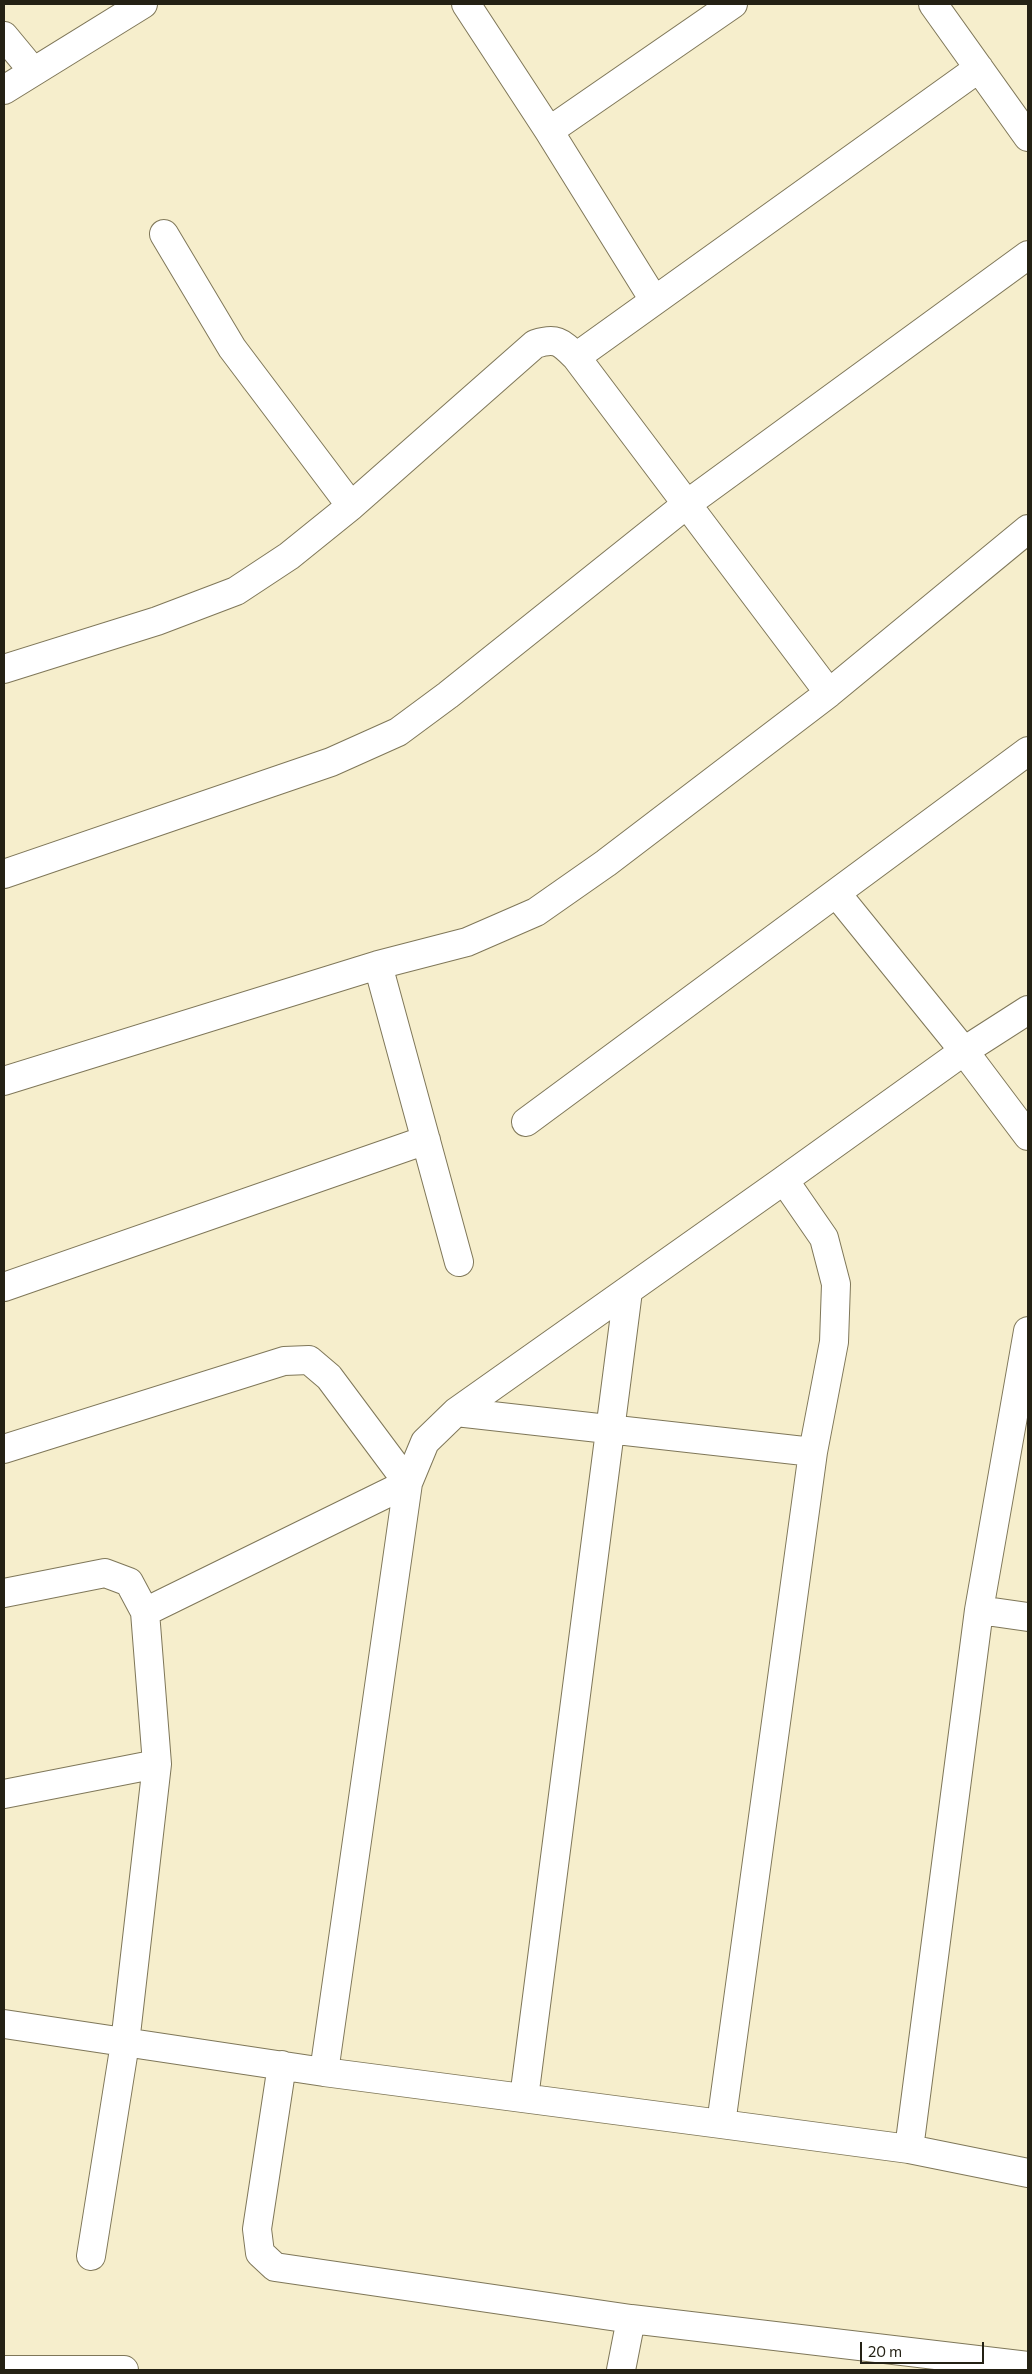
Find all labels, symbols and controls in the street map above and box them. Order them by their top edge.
scale bar [862,2332,986,2364]
text: 20 m [868,2342,902,2360]

